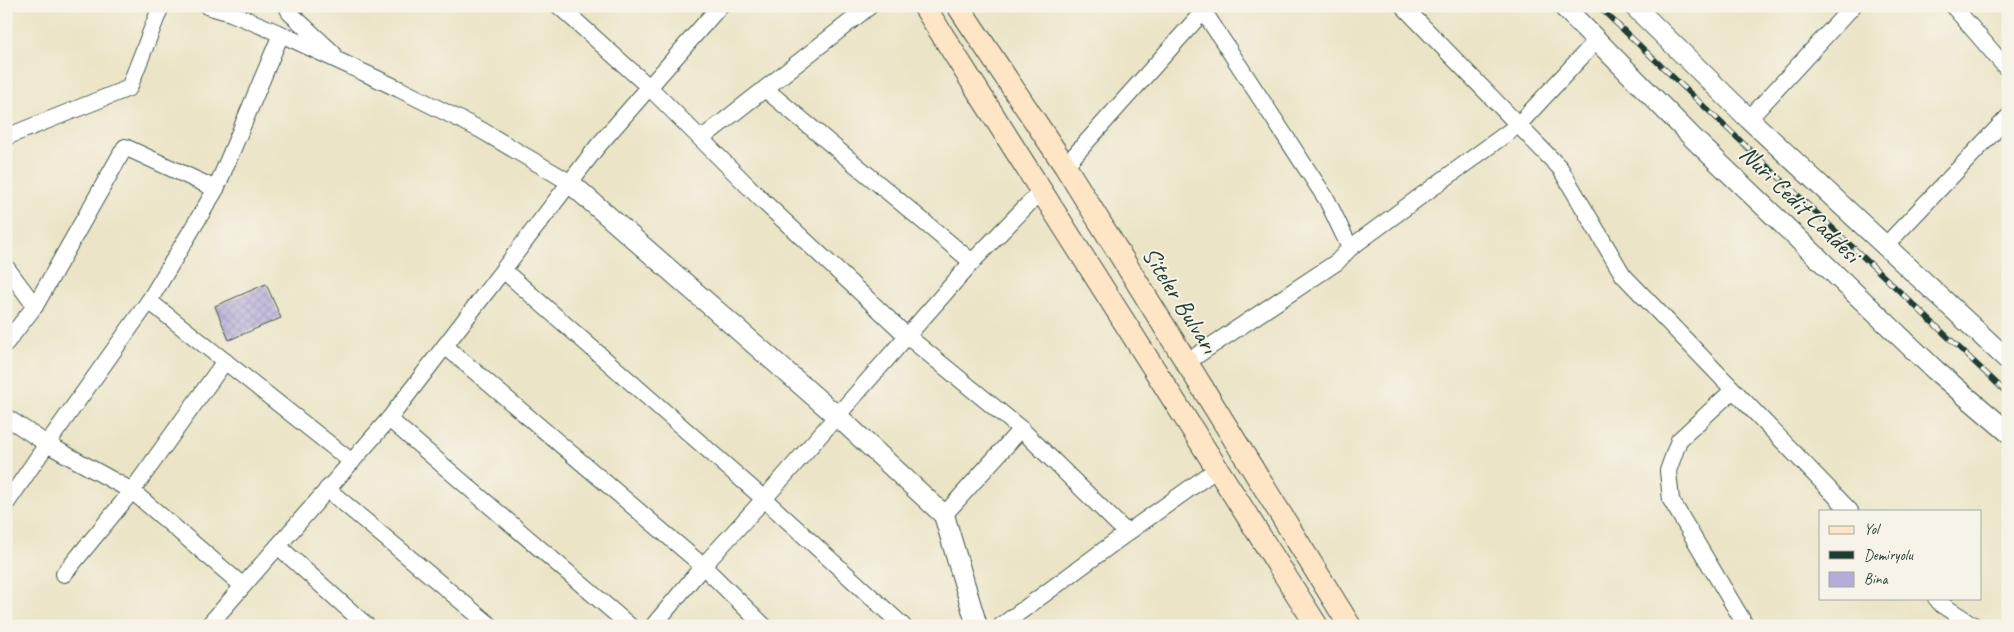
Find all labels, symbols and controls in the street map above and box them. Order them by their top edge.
street label: Nuri Cedit Caddesi [1733,138,1870,272]
street label: Siteler Bulvarı [1135,241,1226,360]
legend [1819,510,1982,600]
text: Yol [1864,520,1881,539]
text: Demiryolu [1864,546,1914,565]
text: Bina [1864,570,1889,589]

